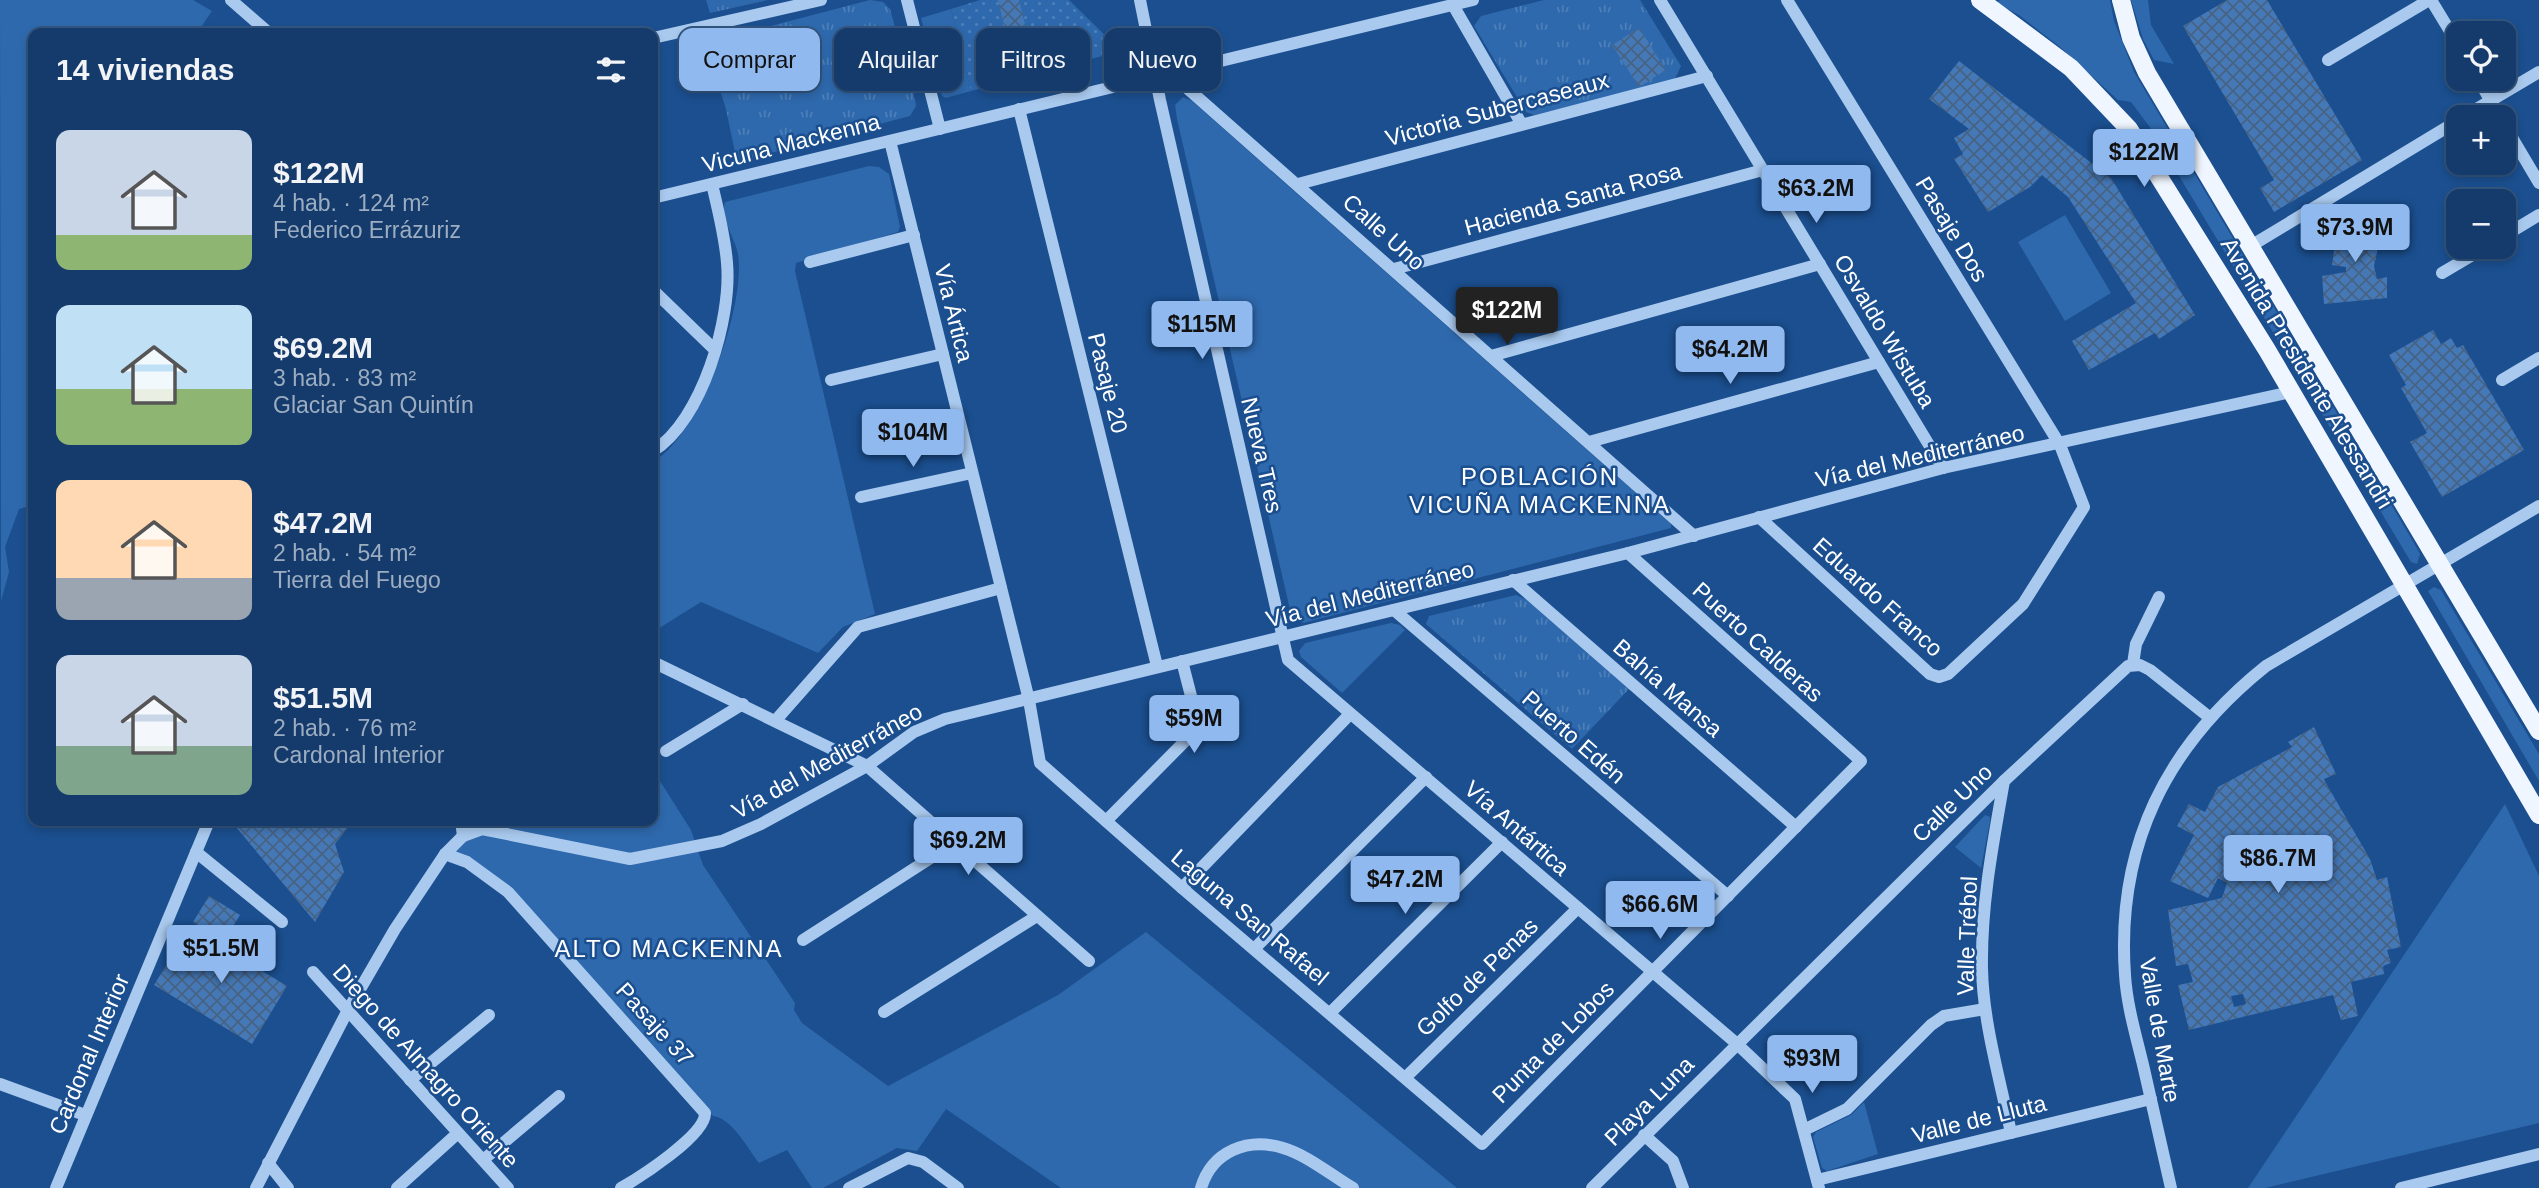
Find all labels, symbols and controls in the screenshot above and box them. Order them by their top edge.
map controls [2446,21,2516,259]
button: locate [2446,21,2516,91]
chip: Comprar [679,28,820,91]
chip: Alquilar [834,28,962,91]
chip: Filtros [976,28,1090,91]
chip: Nuevo [1104,28,1221,91]
icon: filters [592,51,630,89]
text: 14 viviendas [56,53,234,86]
street label: Victoria Subercaseaux [1383,67,1612,151]
button: + [2446,105,2516,175]
street label: Vicuna Mackenna [699,108,883,178]
pin: $122M [2095,130,2193,189]
text: $122M [2109,139,2179,165]
text: $122M [273,156,365,189]
street label: Hacienda Santa Rosa [1462,157,1685,241]
icon: home [112,158,196,242]
pin: $63.2M [1759,166,1873,225]
street label: Pasaje Dos [1911,172,1993,286]
text: $63.2M [1778,175,1854,201]
street label: Calle Uno [1338,189,1430,275]
button: − [2446,189,2516,259]
text: 4 hab. · 124 m² [273,190,429,216]
pin: $73.9M [2298,204,2412,264]
text: $73.9M [2317,214,2393,240]
text: Federico Errázuriz [273,217,461,243]
street label: Avenida Presidente Alessandri [2216,233,2398,513]
street label: Osvaldo Wistuba [1829,250,1941,412]
street label: Vía Ártica [929,261,979,365]
pin: $122M [1458,288,1556,347]
text: $122M [1472,297,1542,323]
pin: $115M [1153,302,1251,361]
text: $115M [1167,311,1237,337]
pin: $64.2M [1673,326,1787,386]
street label: Pasaje 20 [1083,330,1133,436]
text: $69.2M [273,331,373,364]
icon: home [112,333,196,417]
text: $64.2M [1692,336,1768,362]
text: 3 hab. · 83 m² [273,365,416,391]
text: Glaciar San Quintín [273,392,474,418]
street label: Nueva Tres [1236,395,1288,515]
pin: $104M [864,410,962,469]
text: $104M [878,419,948,445]
street label: Vía del Mediterráneo [1813,419,2027,493]
district label: POBLACIÓN VICUÑA MACKENNA [1409,463,1671,518]
text: $47.2M [273,506,373,539]
icon: home [112,508,196,592]
street label: Eduardo Franco [1808,532,1948,662]
text: 2 hab. · 54 m² [273,540,416,566]
street label: Vía del Mediterráneo [1263,556,1477,632]
text: Tierra del Fuego [273,567,441,593]
street label: Puerto Calderas [1688,577,1828,707]
street label: Bahía Mansa [1608,634,1728,742]
text: $51.5M [273,681,373,714]
icon: home [112,683,196,767]
street label: Puerto Edén [1517,685,1631,789]
pin: $59M [1153,696,1235,755]
street label: Vía del Mediterráneo [727,698,927,824]
text: $59M [1165,705,1223,731]
text: 2 hab. · 76 m² [273,715,416,741]
text: Cardonal Interior [273,742,444,768]
street label: Calle Uno [1907,759,1997,847]
street label: Vía Antártica [1459,775,1575,881]
pin: $69.2M [911,818,1025,877]
text: $69.2M [930,827,1006,853]
pin: $86.7M [2221,836,2335,895]
street label: Laguna San Rafael [1166,844,1334,990]
text: $86.7M [2240,845,2316,871]
pin: $47.2M [1348,856,1462,916]
text: $47.2M [1367,866,1443,892]
street label: Valle Trébol [1952,876,1982,996]
pin: $66.6M [1603,881,1717,941]
text: $66.6M [1622,891,1698,917]
street label: Golfo de Penas [1411,913,1543,1041]
pin: $51.5M [164,926,278,985]
text: $51.5M [183,935,259,961]
district label: ALTO MACKENNA [554,935,784,962]
street label: Valle de Marte [2134,956,2186,1104]
street label: Diego de Almagro Oriente [328,959,524,1173]
street label: Cardonal Interior [44,970,135,1138]
street label: Punta de Lobos [1487,976,1619,1108]
street label: Pasaje 37 [611,977,699,1071]
pin: $93M [1771,1036,1853,1095]
text: $93M [1783,1045,1841,1071]
street label: Playa Luna [1599,1051,1699,1151]
street label: Valle de Lluta [1909,1090,2049,1148]

